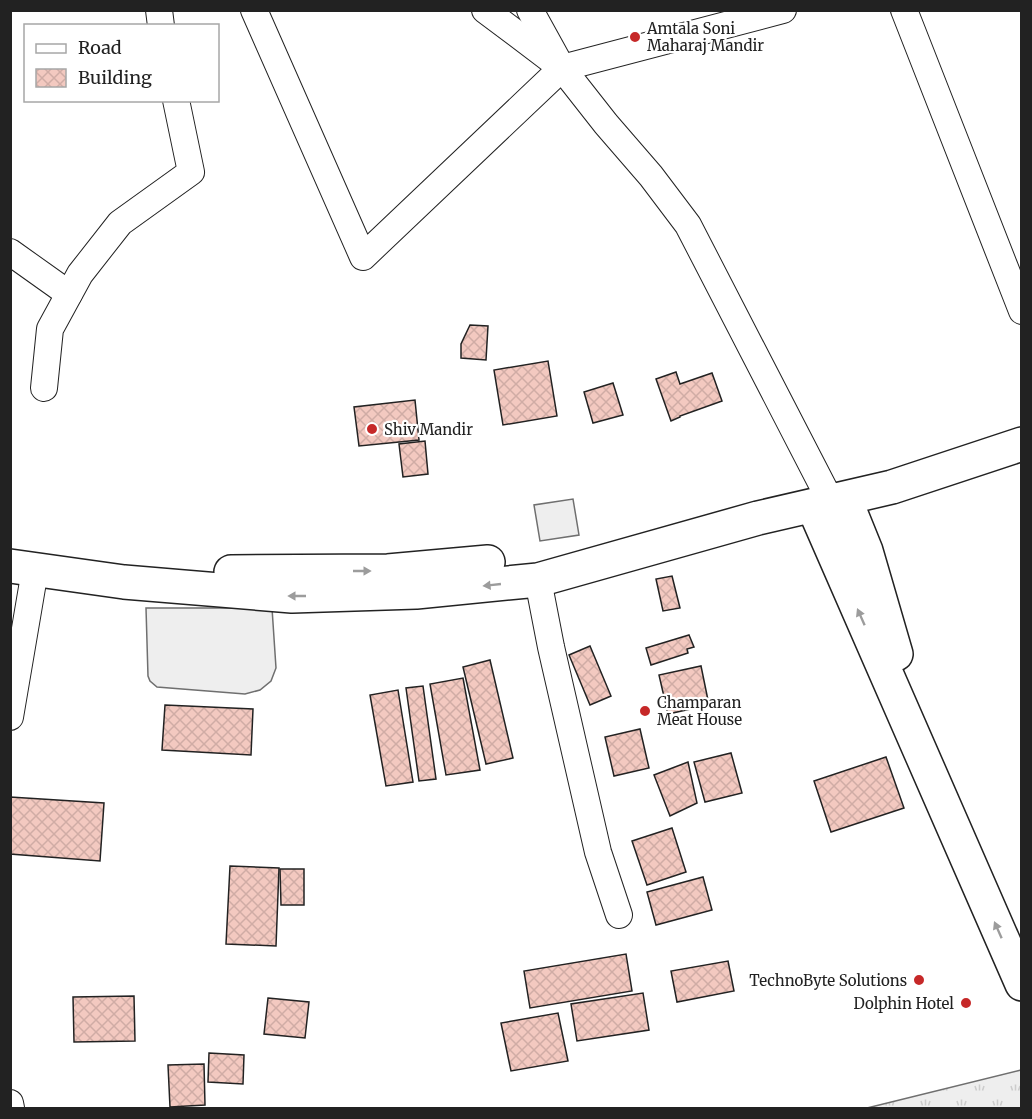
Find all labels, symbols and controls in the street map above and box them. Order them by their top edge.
place label: Amtala Soni Maharaj Mandir [646,19,764,55]
legend [24,24,219,102]
marker: Amtala Soni Maharaj Mandir [628,30,642,44]
text: Road [78,36,122,59]
text: Building [78,66,152,89]
place label: Shiv Mandir [384,420,473,439]
marker: Shiv Mandir [365,422,379,436]
one-way arrow [352,566,371,576]
one-way arrow [482,580,501,589]
one-way arrow [288,591,307,601]
one-way arrow [856,608,865,626]
place label: Champaran Meat House [657,693,742,729]
marker: Champaran Meat House [638,704,652,718]
one-way arrow [993,921,1003,939]
place label: TechnoByte Solutions [749,971,907,990]
marker: TechnoByte Solutions [912,973,926,987]
place label: Dolphin Hotel [854,994,954,1013]
marker: Dolphin Hotel [959,996,973,1010]

